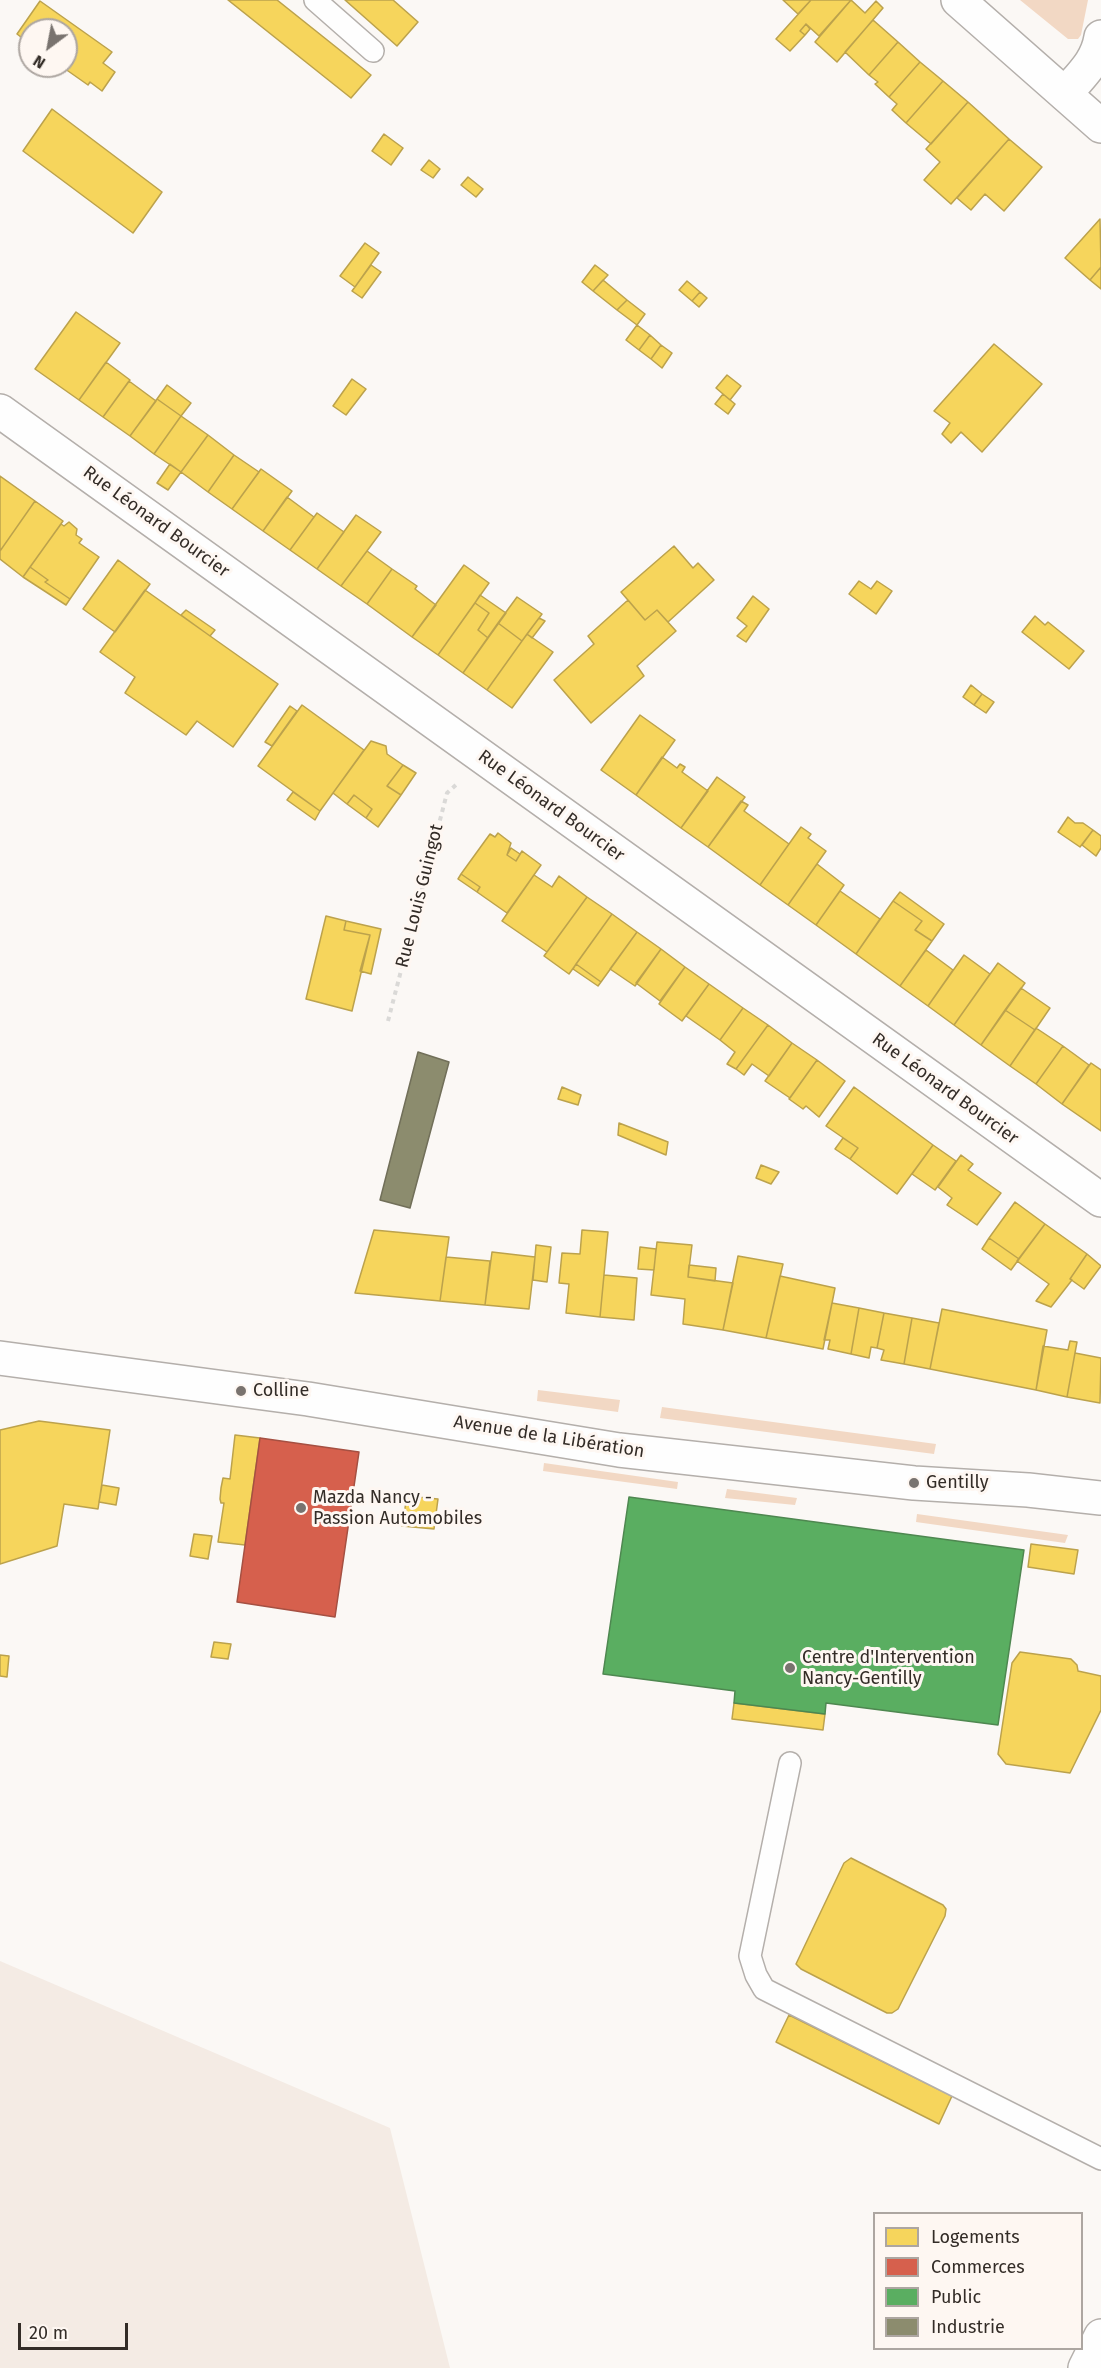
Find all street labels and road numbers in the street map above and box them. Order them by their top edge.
street label: Rue Léonard Bourcier [79,462,233,582]
street label: Rue Léonard Bourcier [474,746,628,866]
street label: Rue Louis Guingot [392,822,448,970]
street label: Rue Léonard Bourcier [868,1029,1022,1149]
street label: Avenue de la Libération [452,1411,646,1463]

